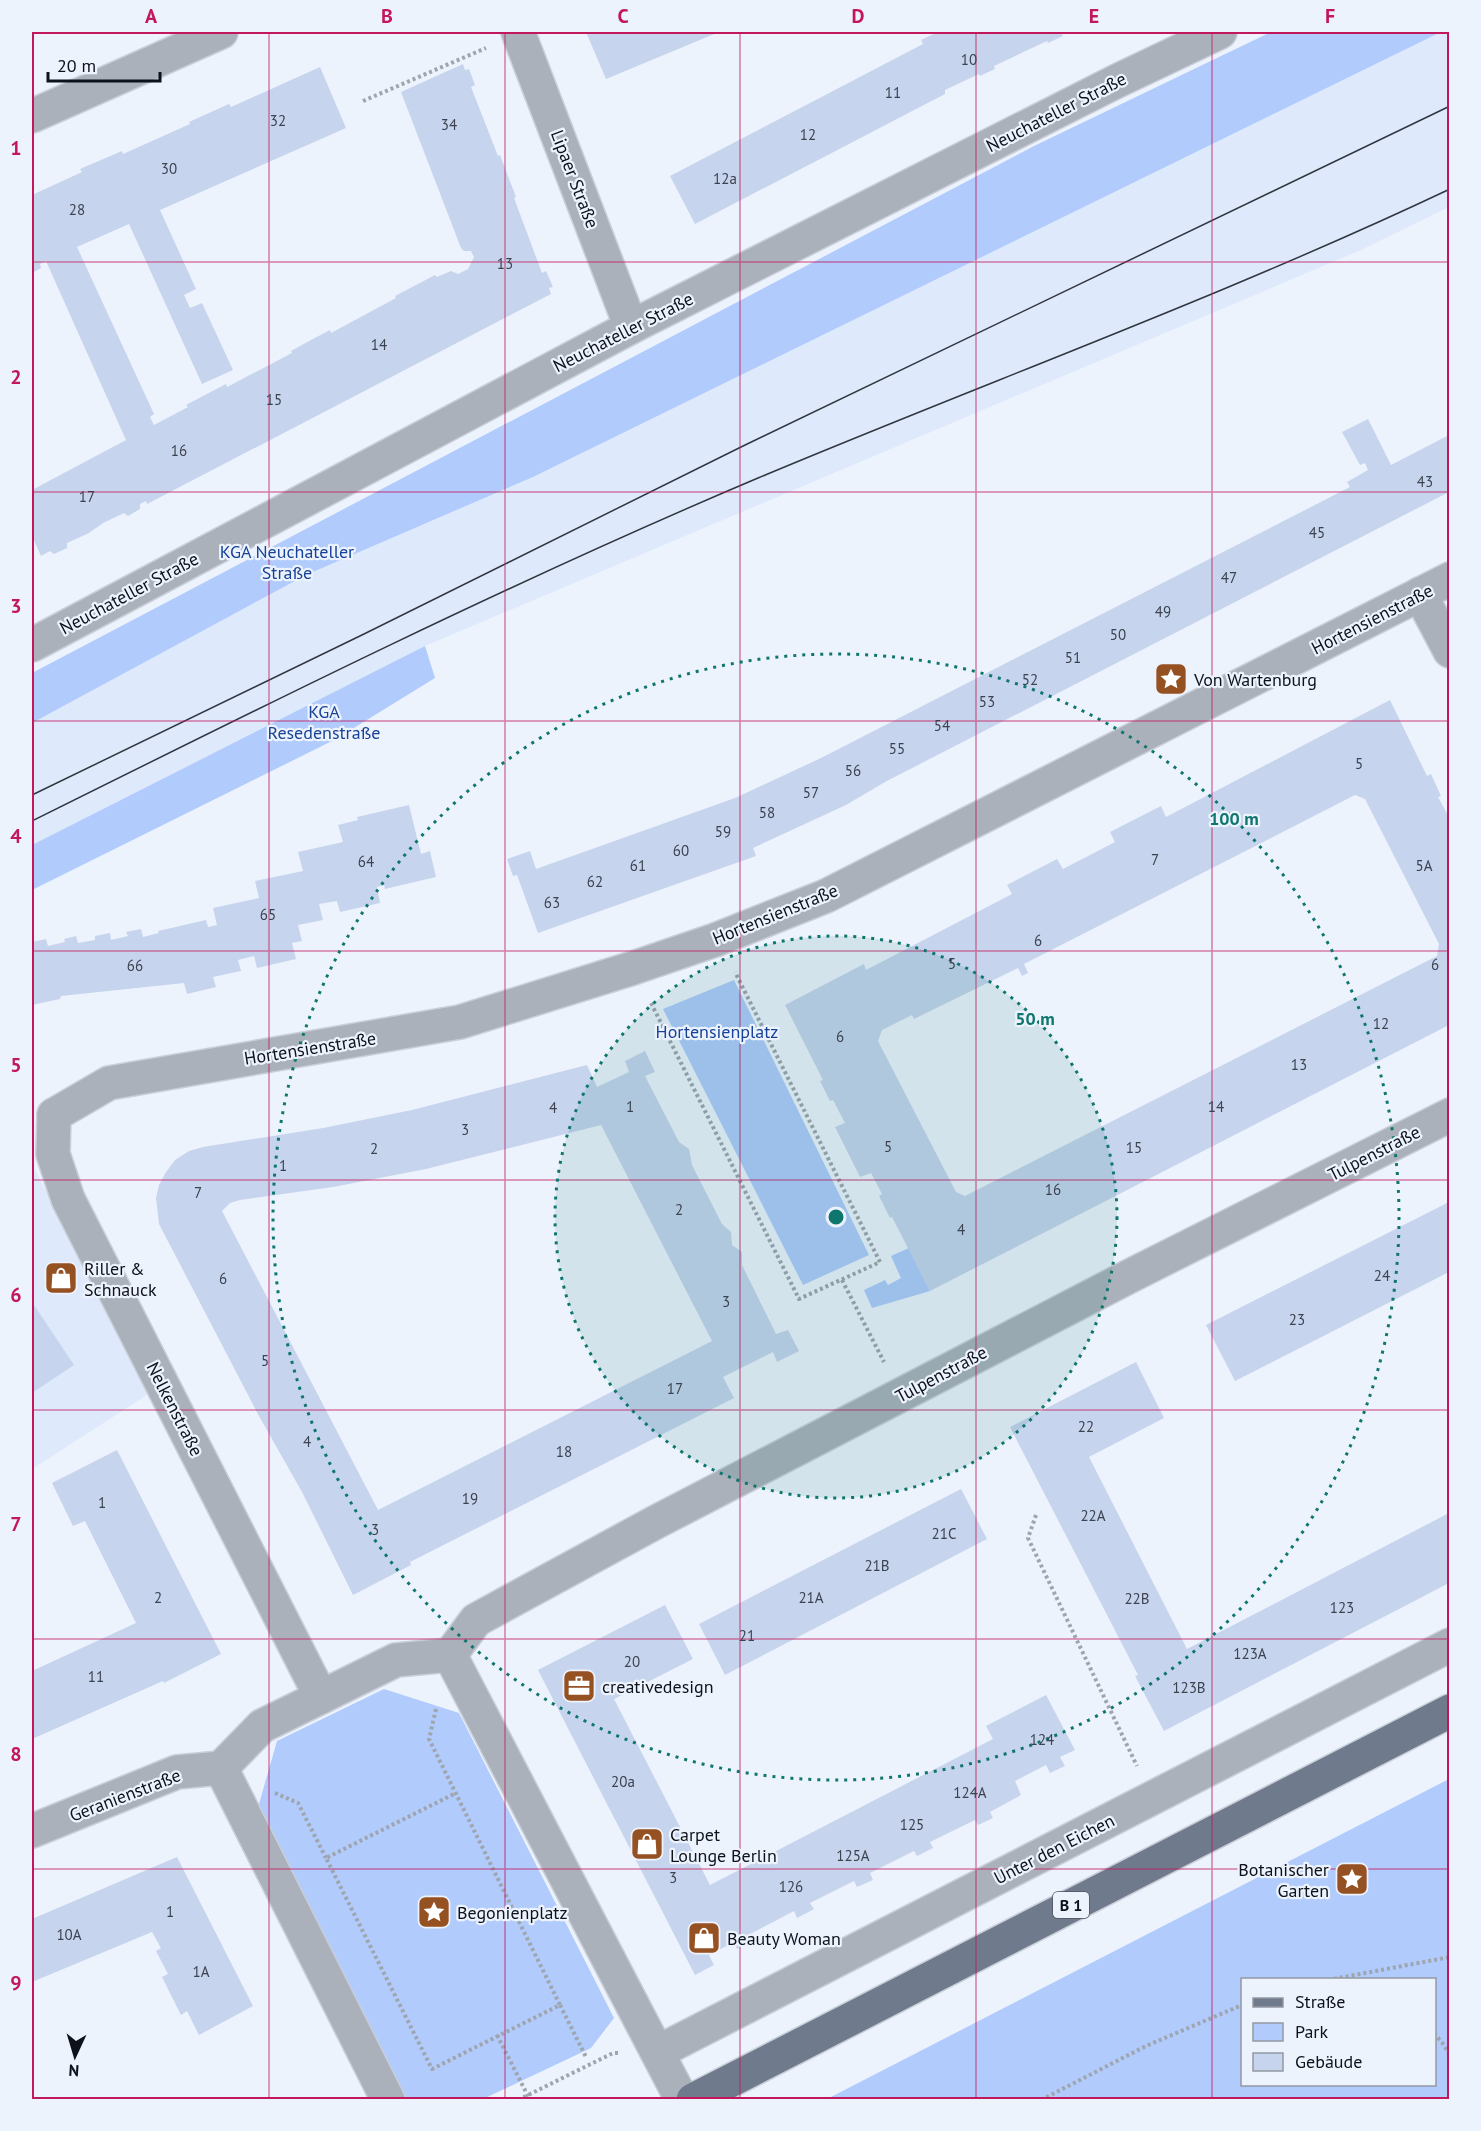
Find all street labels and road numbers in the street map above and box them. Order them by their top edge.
street label: Neuchateller Straße [982,67,1130,157]
street label: Lipaer Straße [546,127,604,231]
street label: Neuchateller Straße [549,287,697,377]
street label: Neuchateller Straße [56,547,202,639]
street label: Hortensienstraße [1307,579,1437,659]
street label: Hortensienstraße [709,878,841,950]
street label: Hortensienstraße [242,1026,378,1070]
street label: Tulpenstraße [1324,1120,1424,1186]
street label: Tulpenstraße [891,1340,991,1408]
street label: Nelkenstraße [142,1358,208,1460]
street label: Geranienstraße [66,1763,184,1827]
street label: Unter den Eichen [990,1809,1118,1889]
road number: B 1 [1053,1892,1089,1918]

